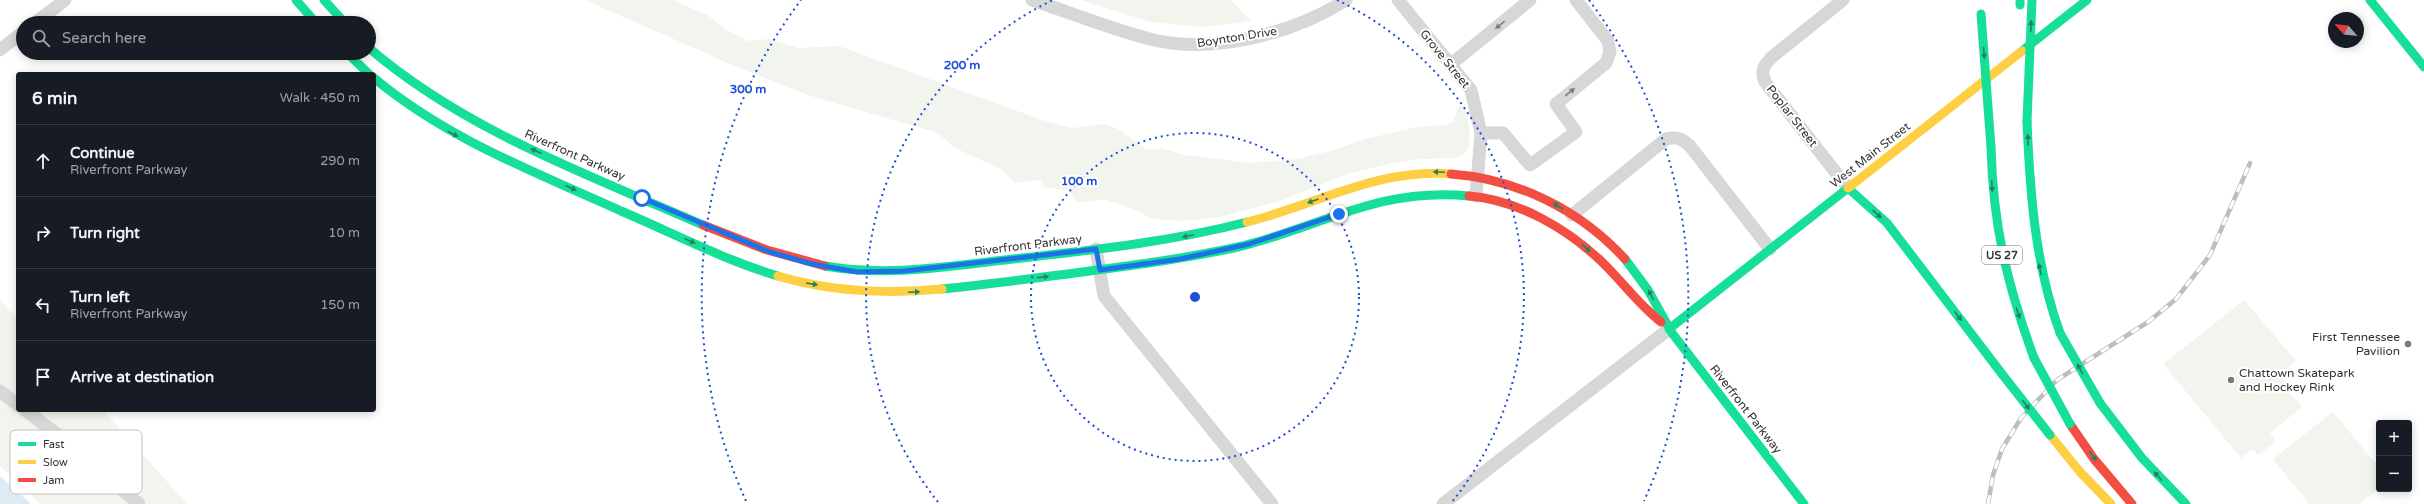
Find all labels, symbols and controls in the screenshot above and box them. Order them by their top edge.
north arrow [2328,12,2364,48]
search box [16,16,376,60]
one-way arrow [2028,19,2034,32]
one-way arrow [1495,20,1506,29]
street label: Boynton Drive [1196,24,1278,50]
icon: search [30,27,52,49]
street label: Grove Street [1417,27,1473,91]
text: Search here [62,29,146,47]
one-way arrow [1981,47,1988,59]
text: 200 m [944,58,980,72]
text: 300 m [730,82,766,96]
street label: Poplar Street [1764,82,1821,150]
text: 6 min [32,88,77,109]
one-way arrow [1565,88,1576,97]
text: Walk · 450 m [280,90,360,106]
street label: West Main Street [1827,119,1913,191]
street label: Riverfront Parkway [523,127,628,184]
one-way arrow [447,131,459,137]
one-way arrow [2024,134,2031,146]
text: Continue [70,144,134,162]
one-way arrow [531,148,542,154]
icon: ahead [32,150,54,172]
text: 290 m [320,153,360,169]
text: Riverfront Parkway [70,162,188,178]
one-way arrow [1432,169,1445,175]
text: 100 m [1061,174,1097,188]
one-way arrow [1989,180,1996,192]
one-way arrow [566,186,578,192]
route start [633,189,651,207]
one-way arrow [1307,199,1319,205]
one-way arrow [1553,202,1563,210]
route end [1330,205,1348,223]
one-way arrow [1872,209,1883,218]
icon: right [32,222,54,244]
text: Turn right [70,224,140,242]
text: 10 m [328,225,360,241]
street label: Riverfront Parkway [973,231,1083,259]
one-way arrow [1182,233,1194,239]
one-way arrow [684,239,696,245]
one-way arrow [1581,243,1591,252]
road number: US 27 [1982,246,2022,264]
one-way arrow [2037,263,2043,276]
one-way arrow [1037,274,1049,280]
one-way arrow [806,281,818,287]
text: Turn left [70,288,130,306]
one-way arrow [908,288,920,295]
one-way arrow [1648,289,1654,301]
centre of rings [1188,290,1202,304]
icon: left [32,294,54,316]
text: 150 m [320,297,360,313]
text: Riverfront Parkway [70,306,188,322]
one-way arrow [2015,307,2021,319]
one-way arrow [1953,310,1962,321]
place label: First Tennessee Pavilion [2312,330,2400,358]
marker: First Tennessee Pavilion [2403,339,2413,349]
street label: Riverfront Parkway [1707,362,1785,456]
one-way arrow [2076,363,2083,375]
icon: arrive [32,366,54,388]
place label: Chattown Skatepark and Hockey Rink [2239,366,2355,394]
text: Arrive at destination [70,368,214,386]
marker: Chattown Skatepark and Hockey Rink [2226,375,2236,385]
one-way arrow [2022,399,2031,410]
map controls [2376,420,2412,492]
button: + [2376,420,2412,456]
legend [10,430,142,494]
text: Fast [43,438,64,451]
one-way arrow [2088,451,2096,461]
text: Slow [43,456,68,469]
button: − [2376,456,2412,492]
one-way arrow [2154,472,2163,481]
text: Jam [43,474,64,487]

